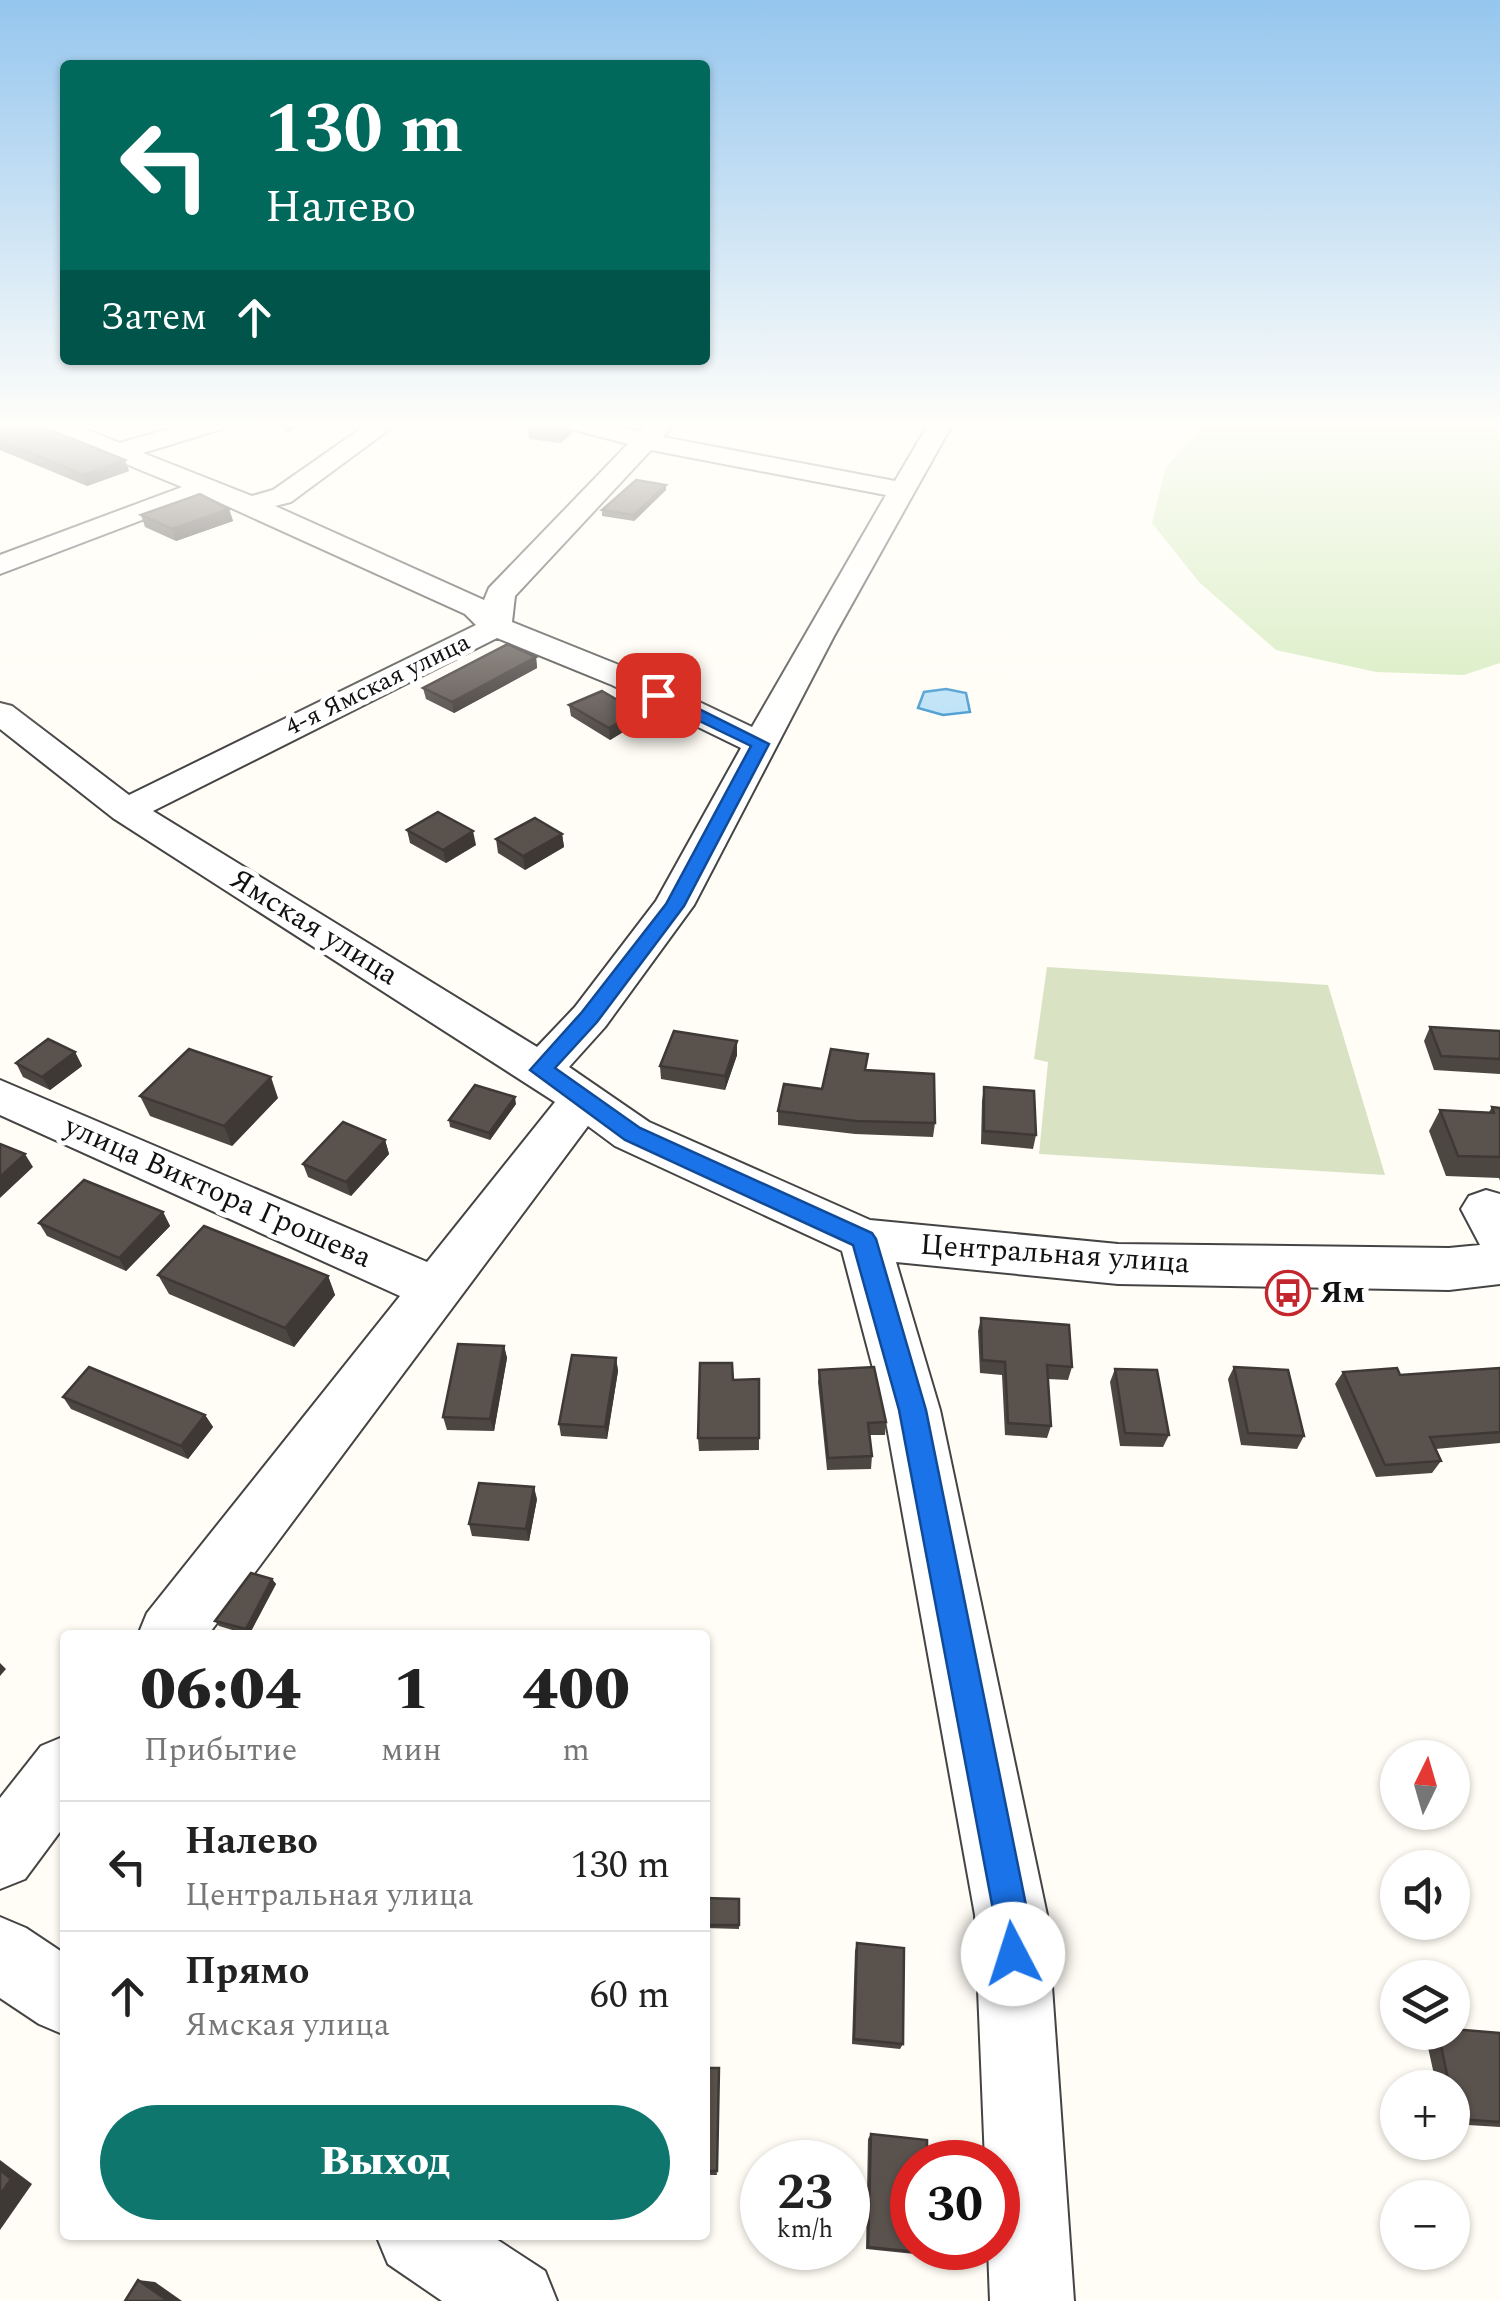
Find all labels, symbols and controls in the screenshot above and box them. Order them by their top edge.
text: 130 m [265,77,463,183]
icon: left [100,100,230,230]
text: Налево [265,173,416,242]
text: Затем [100,289,207,347]
icon: ahead [227,290,282,345]
street label: 4-я Ямская улица [279,624,477,746]
pin [616,653,701,738]
icon: arrive [631,668,686,723]
street label: Ямская улица [220,857,408,997]
street label: улица Виктора Грошева [56,1103,379,1281]
street label: Центральная улица [919,1222,1192,1286]
bus stop icon: Ям [1265,1270,1311,1316]
place label: Ям [1320,1270,1365,1316]
text: 06:04 [140,1644,301,1736]
text: 1 [393,1644,429,1736]
text: 400 [522,1644,630,1736]
text: Прибытие [144,1726,297,1775]
text: мин [381,1726,442,1775]
text: m [562,1726,590,1775]
north arrow [1380,1740,1470,1830]
map controls [1380,1740,1470,2270]
text: Налево [185,1813,318,1871]
text: 130 m [571,1837,670,1895]
icon: left [100,1839,155,1894]
button: sound [1380,1850,1470,1940]
text: Центральная улица [185,1871,473,1920]
position arrow [961,1902,1065,2006]
text: Прямо [185,1943,310,2001]
button: layers [1380,1960,1470,2050]
text: 60 m [590,1967,670,2025]
icon: ahead [100,1969,155,2024]
text: Ямская улица [185,2001,390,2050]
button: + [1380,2070,1470,2160]
button: Выход [100,2105,670,2220]
speed limit sign: 30 [890,2140,1020,2270]
text: 23 [777,2155,833,2231]
button: − [1380,2180,1470,2270]
text: km/h [777,2211,833,2249]

